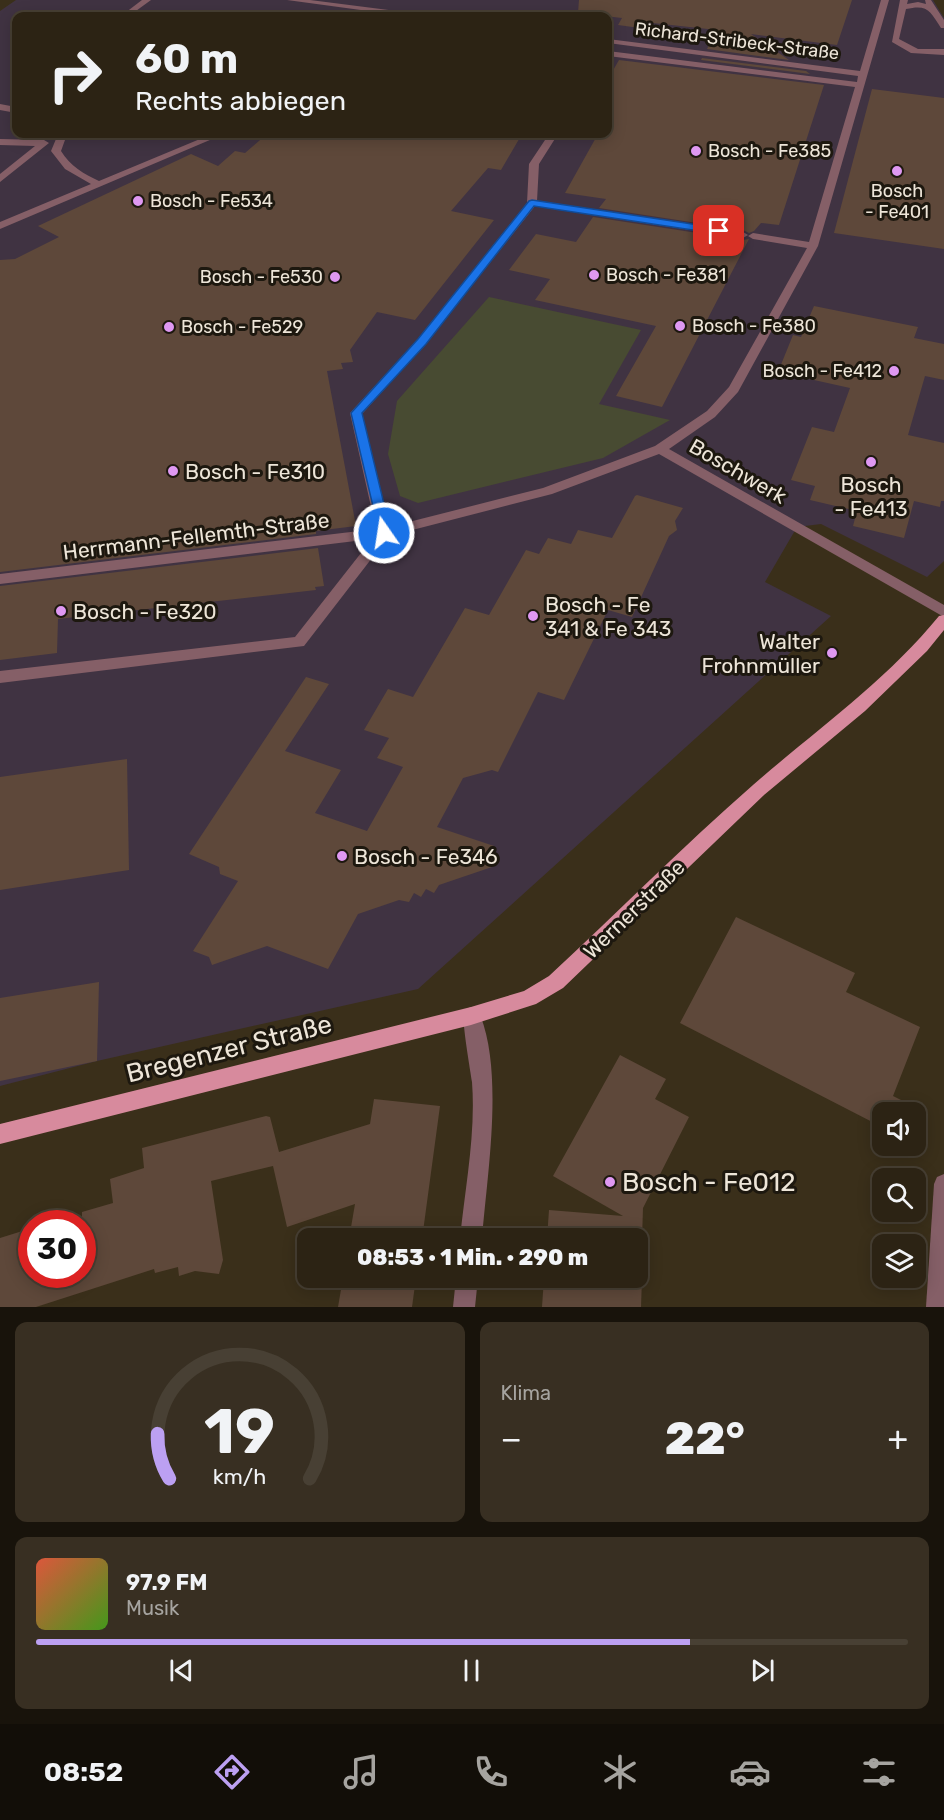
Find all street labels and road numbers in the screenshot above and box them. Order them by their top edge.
street label: Richard-Stribeck-Straße [634,18,840,64]
street label: Boschwerk [685,433,791,509]
street label: Herrmann-Fellemth-Straße [61,507,331,565]
street label: Wernerstraße [578,854,690,964]
street label: Bregenzer Straße [123,1008,335,1090]

